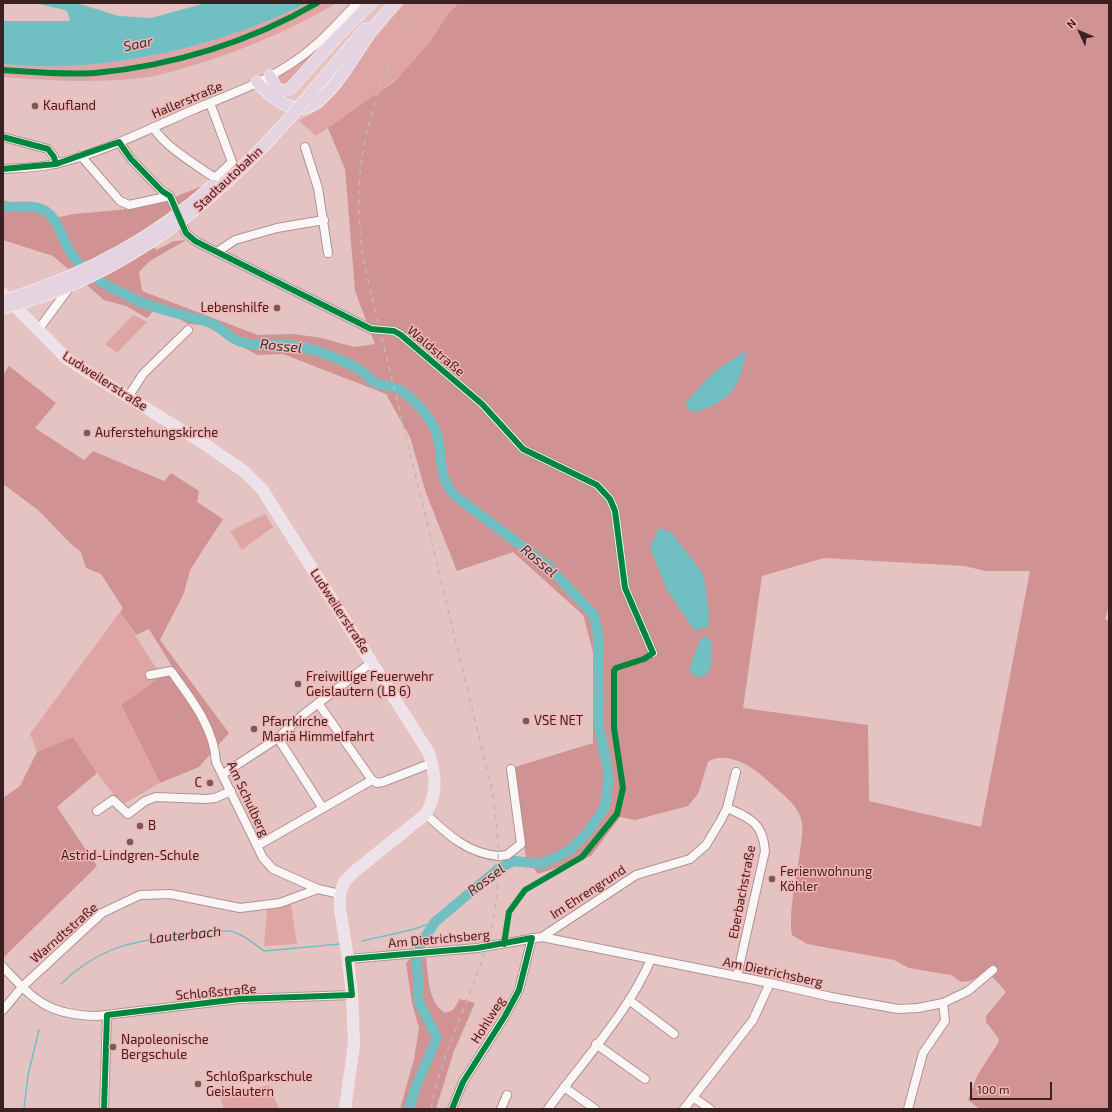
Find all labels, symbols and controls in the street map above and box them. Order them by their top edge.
north arrow [1060,12,1100,52]
text: N [1064,16,1078,31]
water label: Saar [122,33,154,55]
street label: Hallerstraße [149,78,225,122]
place label: Kaufland [43,98,96,114]
marker: Kaufland [30,101,40,111]
street label: Stadtautobahn [190,143,266,215]
place label: Lebenshilfe [200,300,269,316]
marker: Lebenshilfe [272,303,282,313]
street label: Waldstraße [404,322,468,380]
water label: Rossel [259,335,303,357]
street label: Ludweilerstraße [60,348,150,414]
place label: Auferstehungskirche [95,425,218,441]
marker: Auferstehungskirche [82,428,92,438]
water label: Rossel [517,541,561,581]
street label: Ludweilerstraße [307,566,373,656]
place label: Freiwillige Feuerwehr Geislautern (LB 6) [306,669,434,700]
marker: Freiwillige Feuerwehr Geislautern (LB 6) [293,679,303,689]
place label: VSE NET [534,713,583,729]
place label: Pfarrkirche Mariä Himmelfahrt [262,714,374,745]
marker: VSE NET [521,716,531,726]
marker: Pfarrkirche Mariä Himmelfahrt [249,724,259,734]
street label: Am Schulberg [224,759,272,839]
place label: C [195,775,202,791]
marker: C [205,778,215,788]
place label: B [148,818,156,834]
marker: B [135,821,145,831]
marker: Astrid-Lindgren-Schule [125,837,135,847]
street label: Eberbachstraße [725,844,759,940]
place label: Astrid-Lindgren-Schule [61,848,199,864]
water label: Rossel [464,861,508,899]
street label: Im Ehrengrund [547,862,629,922]
place label: Ferienwohnung Köhler [780,864,872,895]
marker: Ferienwohnung Köhler [767,874,777,884]
street label: Warndtstraße [27,900,101,966]
water label: Lauterbach [148,923,222,947]
street label: Am Dietrichsberg [388,927,490,951]
street label: Am Dietrichsberg [722,954,824,990]
street label: Schloßstraße [175,981,257,1003]
street label: Hohlweg [468,994,508,1046]
place label: Napoleonische Bergschule [121,1032,209,1063]
marker: Napoleonische Bergschule [108,1042,118,1052]
place label: Schloßparkschule Geislautern [206,1069,312,1100]
scale bar [972,1074,1054,1100]
marker: Schloßparkschule Geislautern [193,1079,203,1089]
text: 100 m [977,1082,1009,1096]

